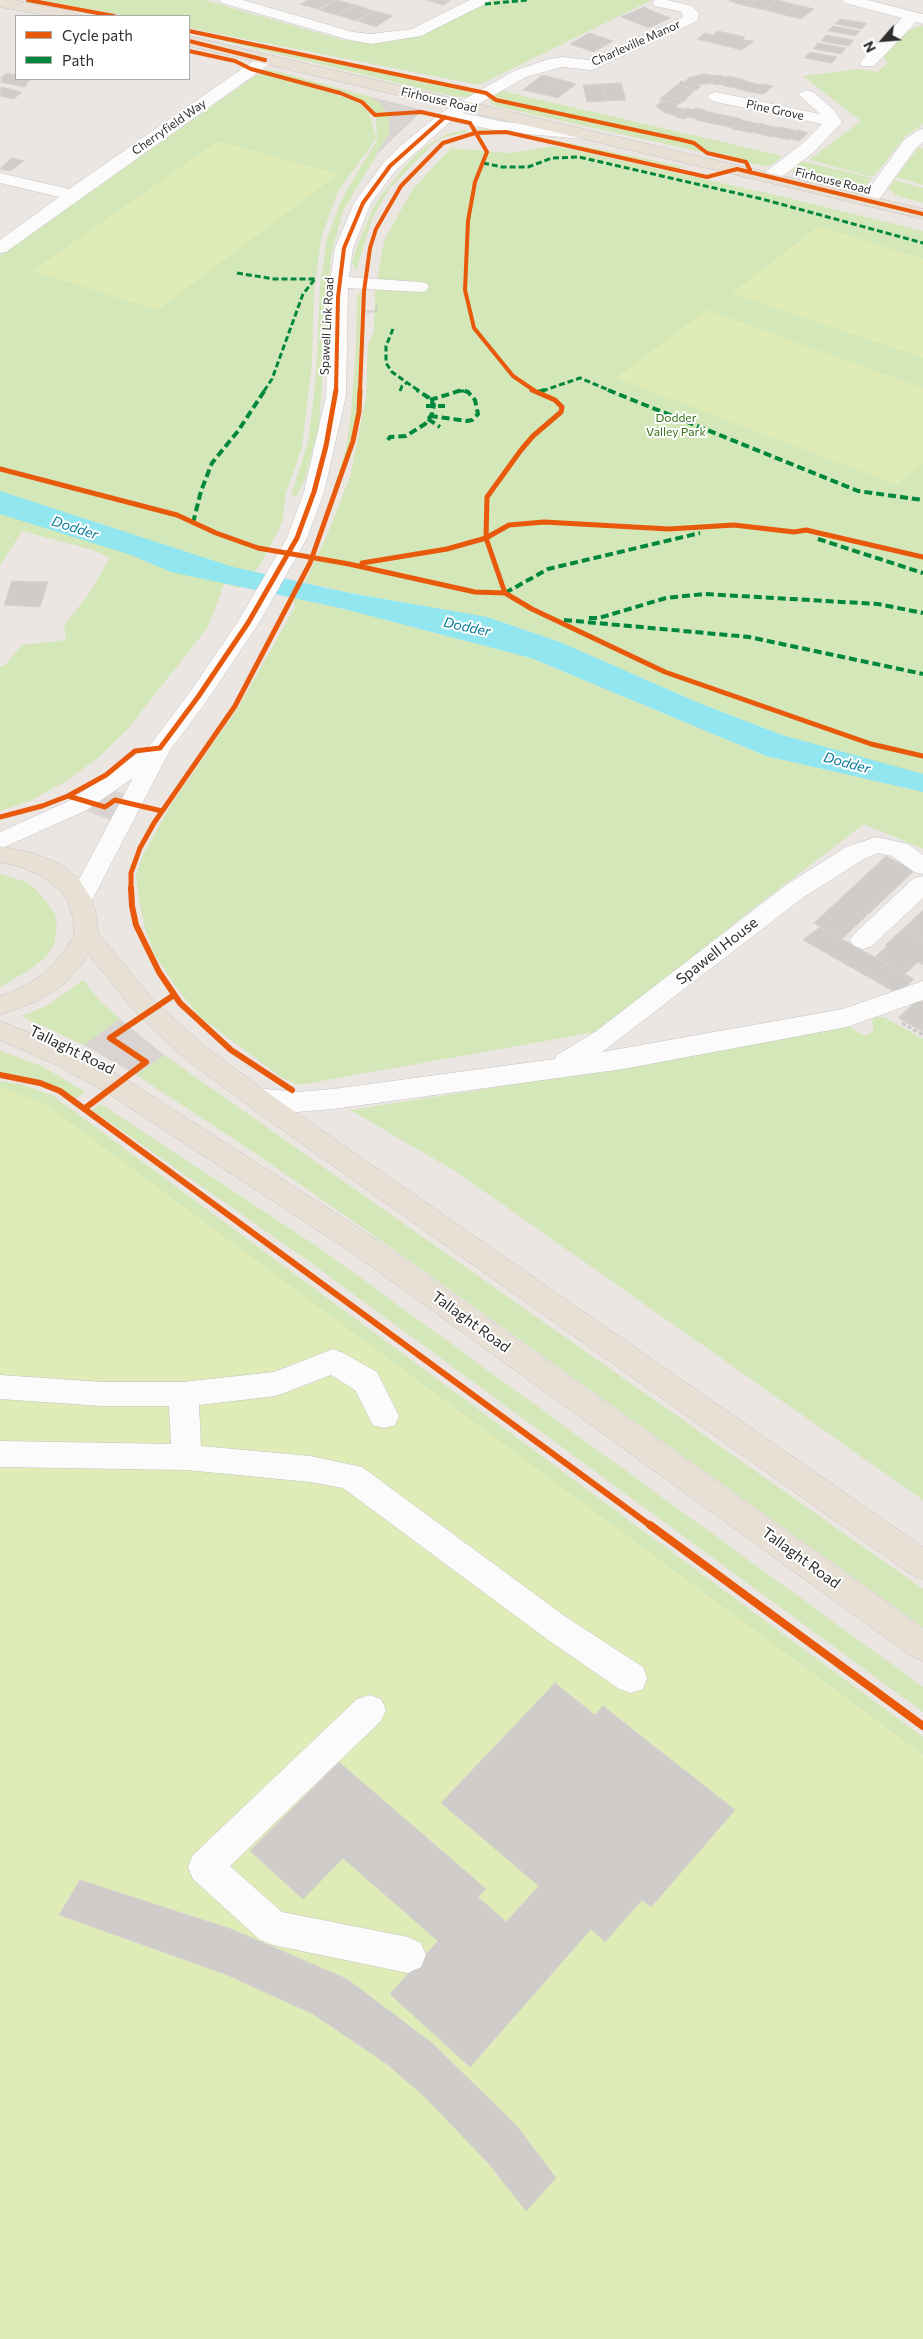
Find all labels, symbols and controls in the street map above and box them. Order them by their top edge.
legend [15,15,190,80]
north arrow [858,15,908,65]
street label: Charleville Manor [589,17,683,69]
text: Cycle path [62,26,133,44]
text: N [859,39,879,56]
text: Path [62,51,94,69]
street label: Firhouse Road [400,84,478,116]
street label: Cherryfield Way [129,96,209,158]
street label: Pine Grove [745,97,805,123]
street label: Firhouse Road [794,165,872,197]
street label: Spawell Link Road [317,277,337,375]
park label: Dodder Valley Park [646,411,706,439]
water label: Dodder [50,513,100,543]
water label: Dodder [442,614,492,640]
water label: Dodder [822,749,872,777]
street label: Spawell House [673,913,761,989]
street label: Tallaght Road [27,1022,117,1078]
street label: Tallaght Road [428,1288,514,1356]
street label: Tallaght Road [758,1524,844,1592]

